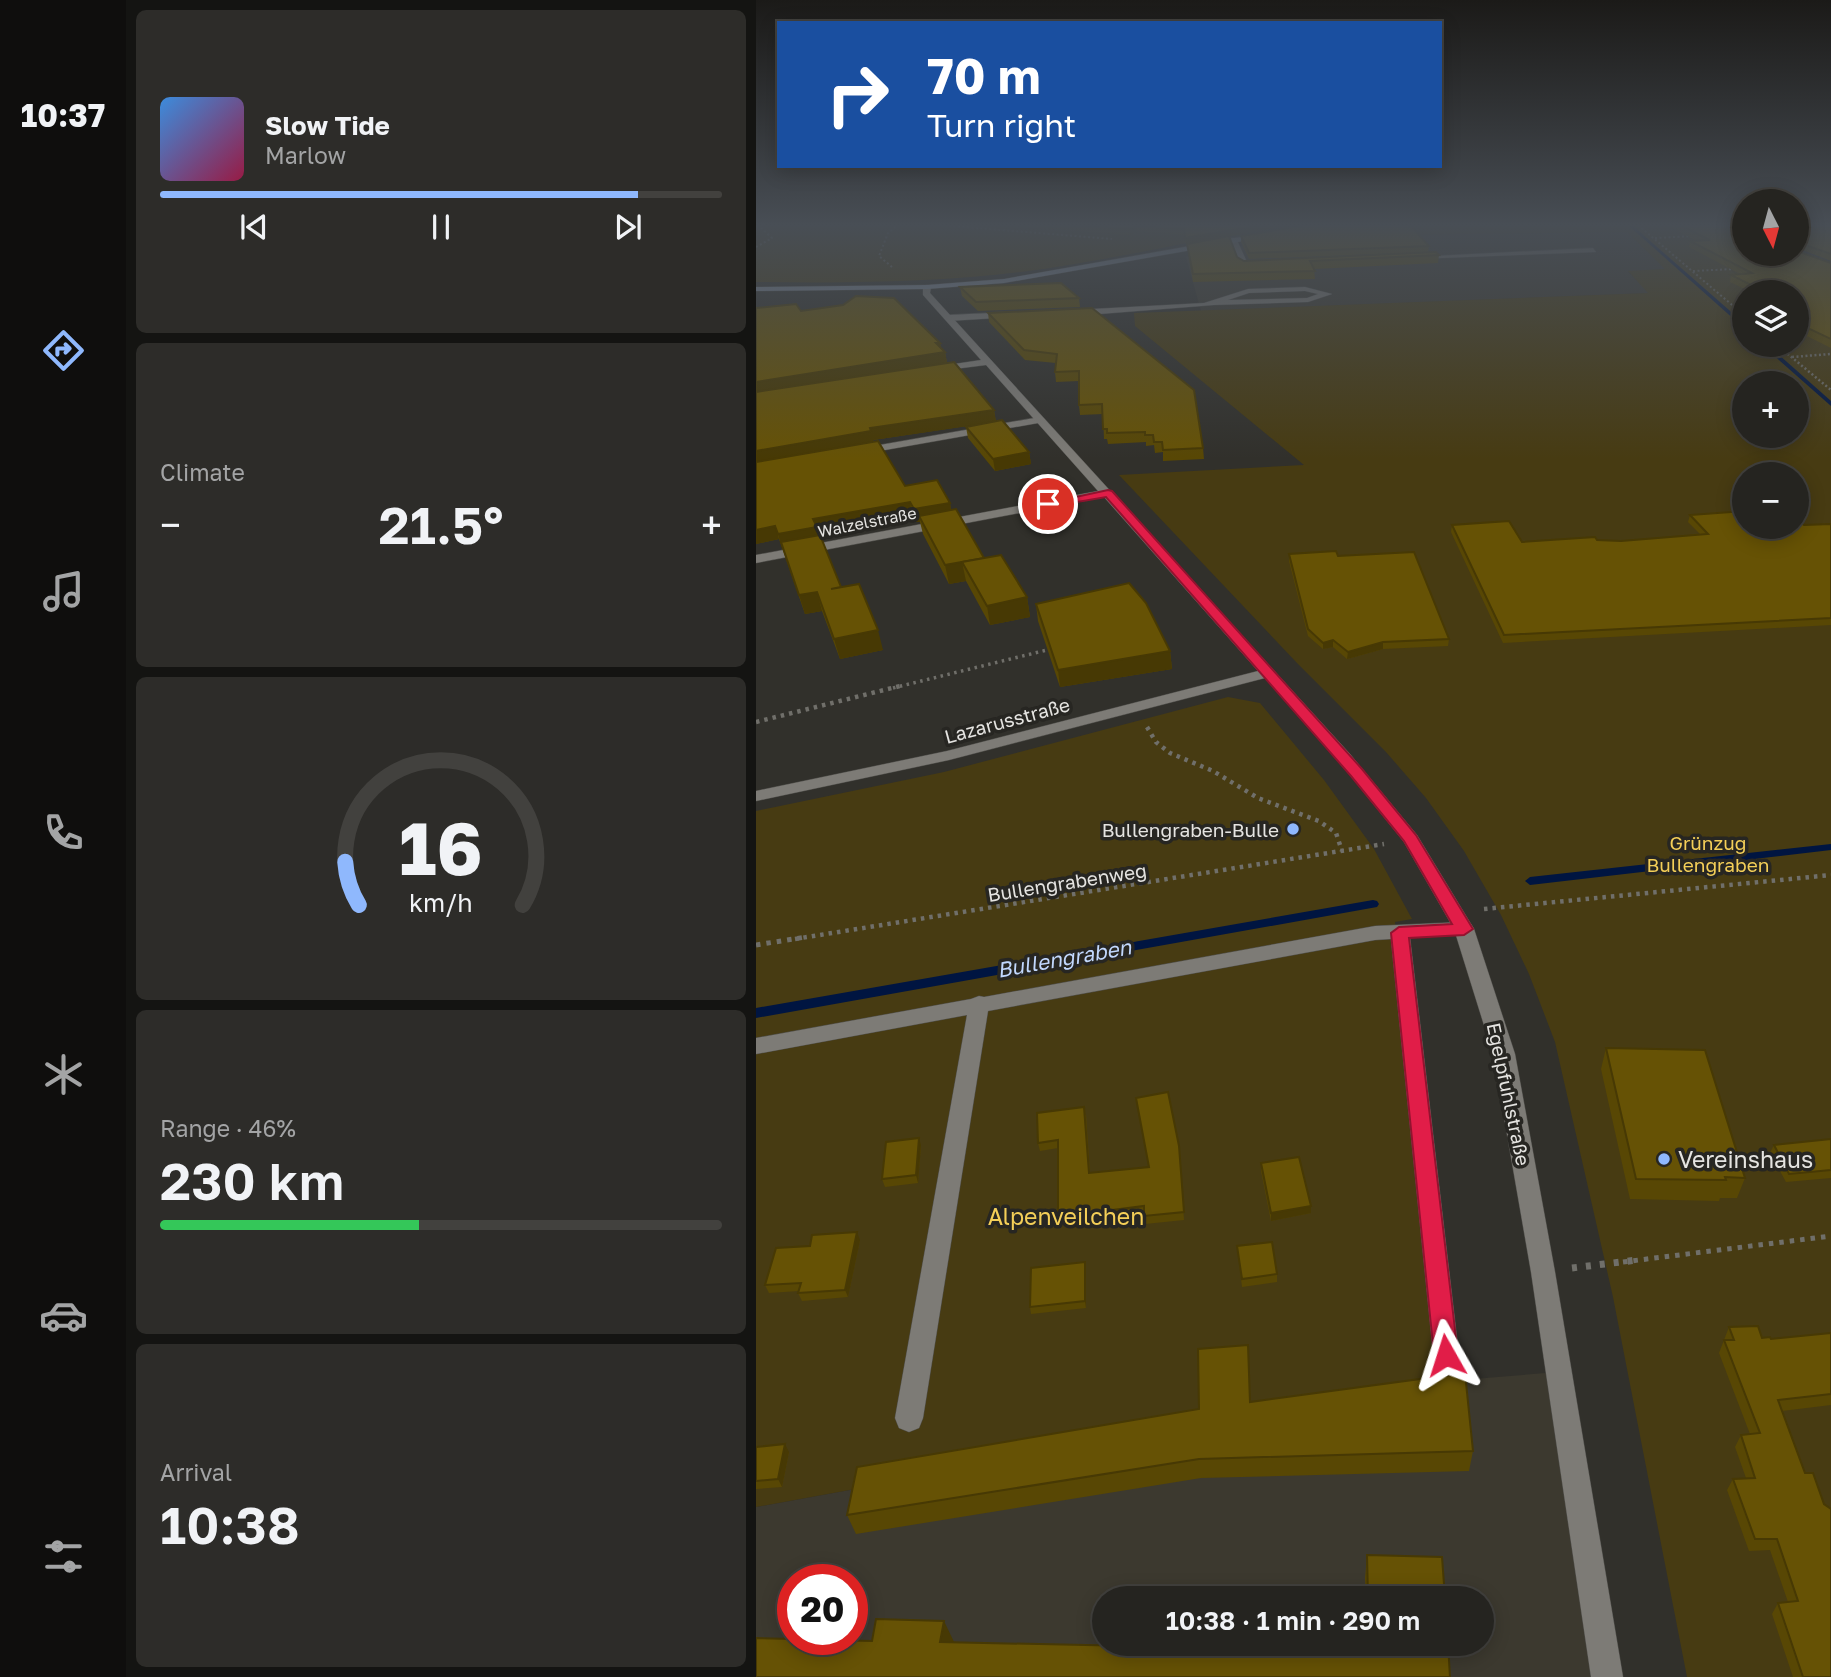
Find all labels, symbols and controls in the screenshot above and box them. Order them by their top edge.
text: 70 m [927,46,1041,105]
icon: right [812,49,903,140]
text: 10:37 [21,96,105,134]
text: Turn right [927,106,1076,144]
text: Slow Tide [265,110,390,141]
text: Marlow [265,141,346,169]
north arrow [1732,189,1810,266]
map controls [1732,189,1809,539]
icon: previous [235,208,273,246]
icon: pause [422,208,460,246]
icon: next [609,208,647,246]
button: layers [1732,280,1809,357]
icon: directions [39,326,88,375]
button: + [1732,371,1809,448]
text: Climate [160,458,245,486]
button: − [1732,462,1809,539]
pin [1018,474,1078,534]
icon: arrive [1029,485,1067,523]
text: 21.5° [379,493,503,555]
text: − [160,502,181,547]
text: + [701,502,722,547]
street label: Walzelstraße [816,503,918,541]
icon: music [39,567,88,616]
street label: Lazarusstraße [942,692,1072,748]
text: 16 [399,804,483,891]
icon: phone [39,808,88,857]
place label: Bullengraben-Bulle [1102,818,1279,841]
marker: Bullengraben-Bulle [1285,821,1301,837]
park label: Grünzug Bullengraben [1647,831,1769,876]
street label: Bullengrabenweg [986,858,1148,906]
text: km/h [409,886,473,917]
water label: Bullengraben [995,933,1134,983]
street label: Egelpfuhlstraße [1483,1020,1535,1168]
icon: climate [39,1050,88,1099]
text: Range · 46% [160,1114,296,1142]
place label: Vereinshaus [1678,1145,1813,1173]
text: 230 km [160,1149,344,1211]
marker: Vereinshaus [1656,1151,1672,1167]
park label: Alpenveilchen [988,1202,1144,1230]
icon: car [39,1291,88,1340]
position arrow [1409,1318,1483,1392]
text: Arrival [160,1458,232,1486]
text: 10:38 [160,1493,300,1555]
icon: filters [39,1532,88,1581]
speed limit sign: 20 [777,1564,868,1655]
text: 10:38 · 1 min · 290 m [1166,1605,1420,1636]

